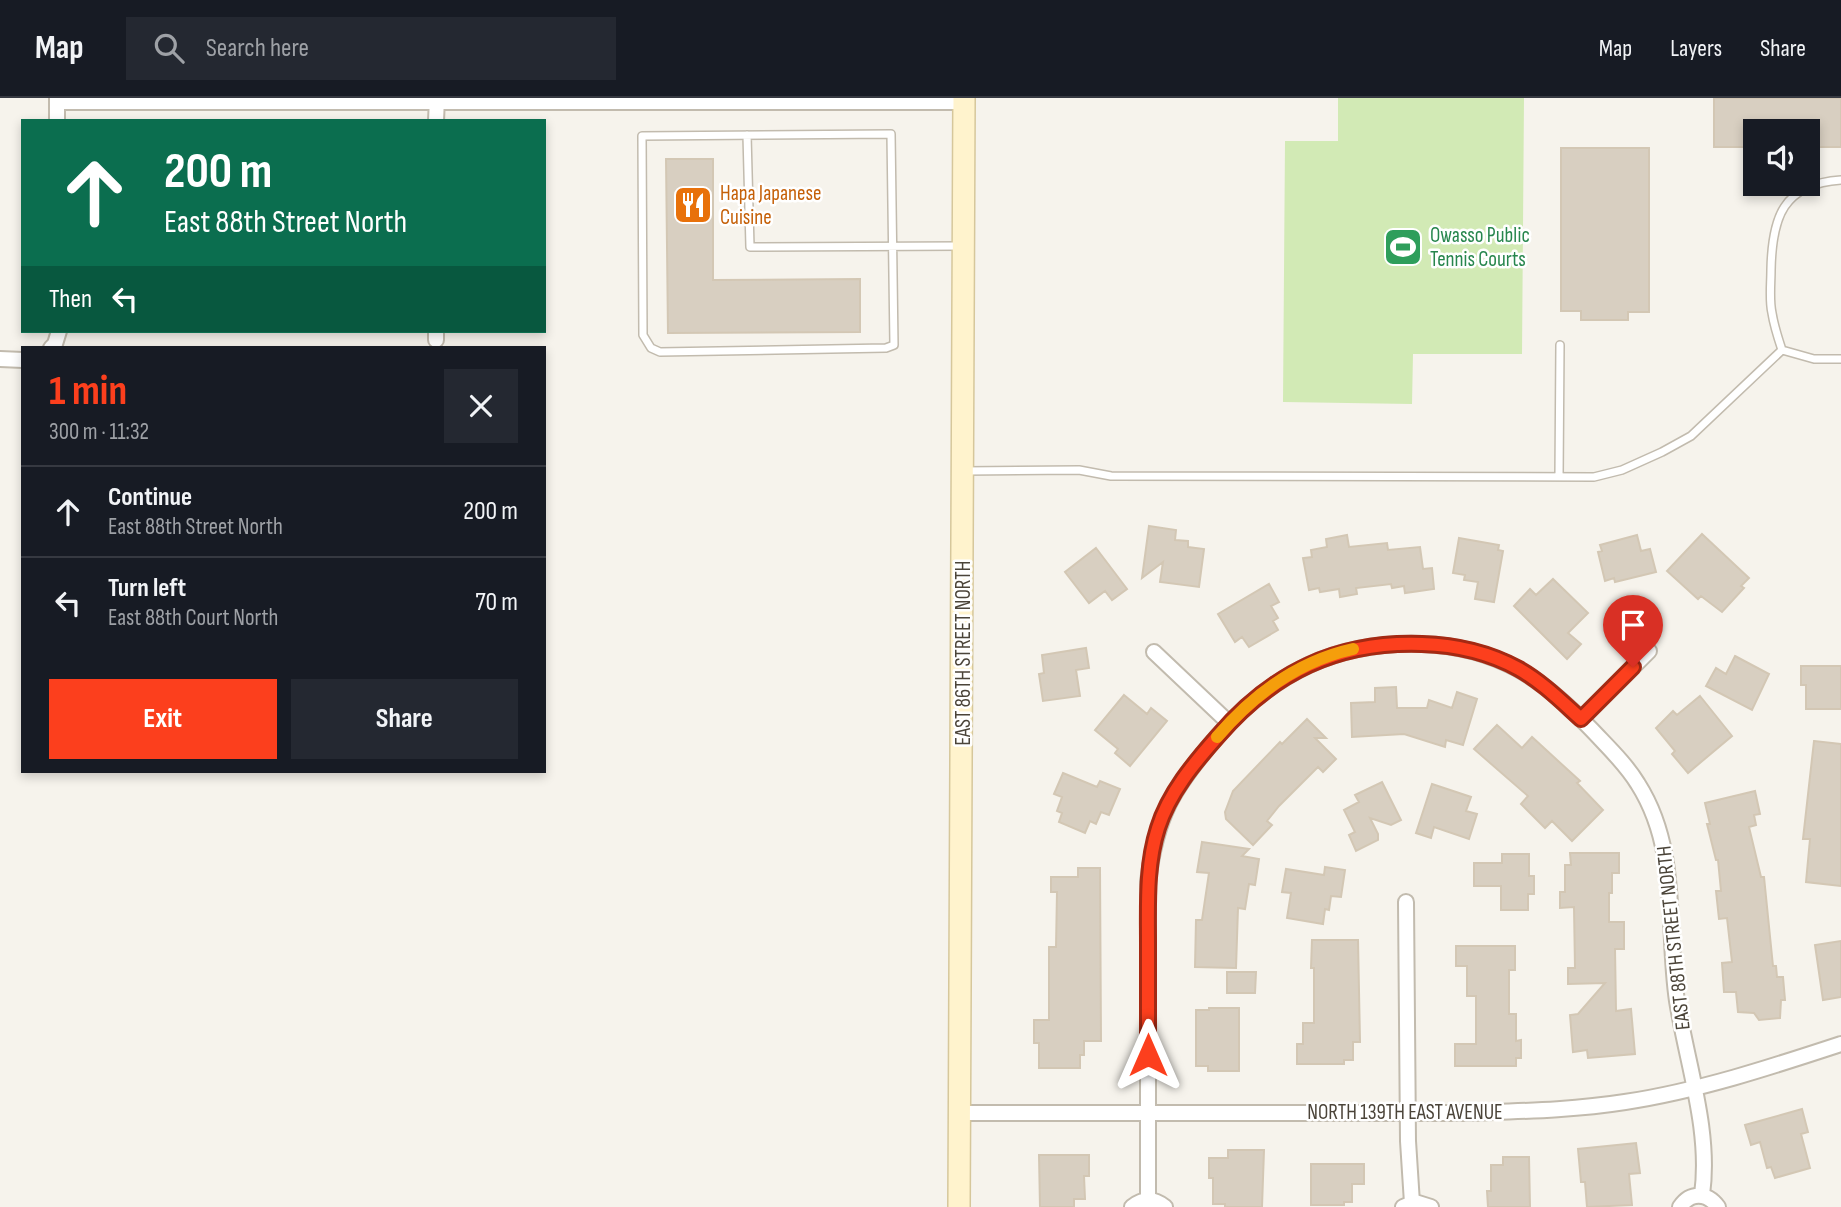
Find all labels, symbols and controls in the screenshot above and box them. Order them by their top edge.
search box [126,17,616,80]
text: Map [35,28,84,68]
icon: search [150,29,188,67]
text: Search here [206,33,309,64]
text: Map [1599,34,1632,63]
text: Layers [1670,34,1722,63]
text: Share [1760,34,1806,63]
map controls [1743,119,1820,196]
button: sound [1743,119,1820,196]
text: 200 m [164,143,272,202]
icon: ahead [49,147,140,238]
place label: Hapa Japanese Cuisine [720,181,821,230]
restaurant icon: Hapa Japanese Cuisine [672,184,714,226]
text: East 88th Street North [164,203,407,242]
place label: Owasso Public Tennis Courts [1430,223,1530,272]
sports icon: Owasso Public Tennis Courts [1382,226,1424,268]
icon: left [106,280,144,318]
text: Then [49,284,92,315]
text: 1 min [49,366,127,417]
button: close [444,369,518,443]
text: 300 m · 11:32 [49,418,149,446]
text: Continue [108,482,192,513]
icon: ahead [49,493,87,531]
text: 200 m [463,496,518,527]
text: East 88th Street North [108,513,283,541]
street label: EAST 86TH STREET NORTH [951,561,976,745]
text: Turn left [108,573,186,604]
icon: left [49,584,87,622]
text: 70 m [475,587,518,618]
pin [1603,595,1663,667]
text: East 88th Court North [108,604,278,632]
icon: arrive [1614,606,1652,644]
button: Exit [49,679,277,759]
button: Share [291,679,518,759]
street label: EAST 88TH STREET NORTH [1651,845,1696,1031]
position arrow [1111,1018,1185,1092]
street label: NORTH 139TH EAST AVENUE [1307,1100,1503,1125]

